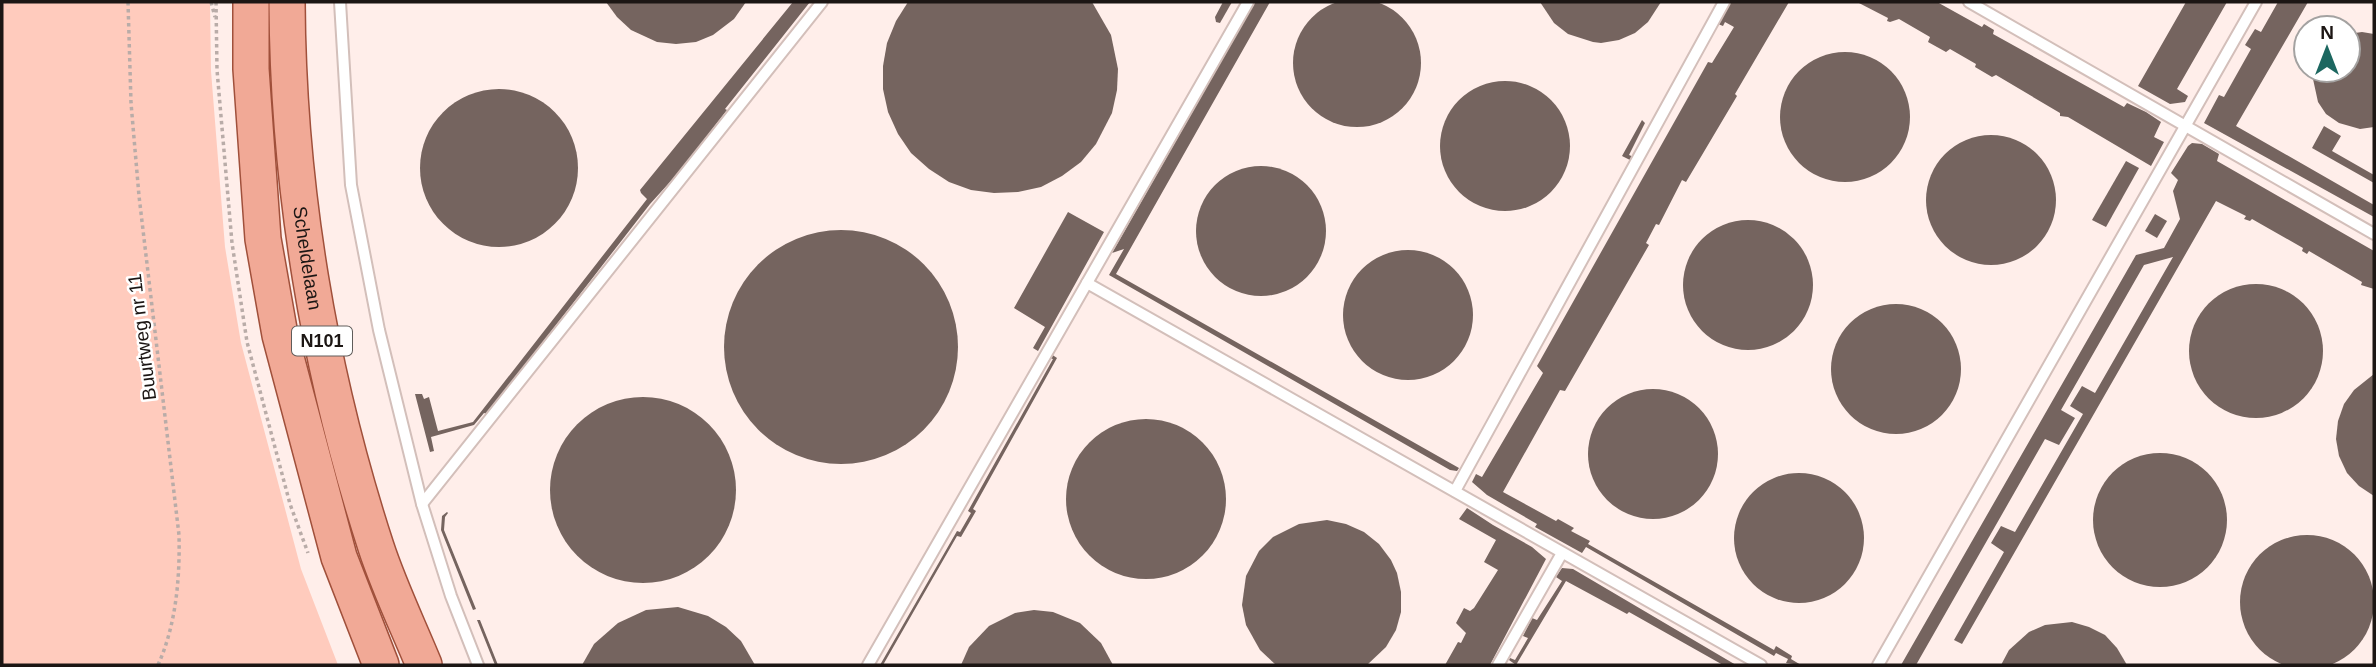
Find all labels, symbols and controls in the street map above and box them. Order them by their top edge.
north arrow [2292,14,2362,84]
text: N [2320,22,2334,43]
street label: Scheldelaan [290,205,326,311]
street label: Buurtweg nr 11 [124,272,160,402]
road number: N101 [292,326,352,356]

